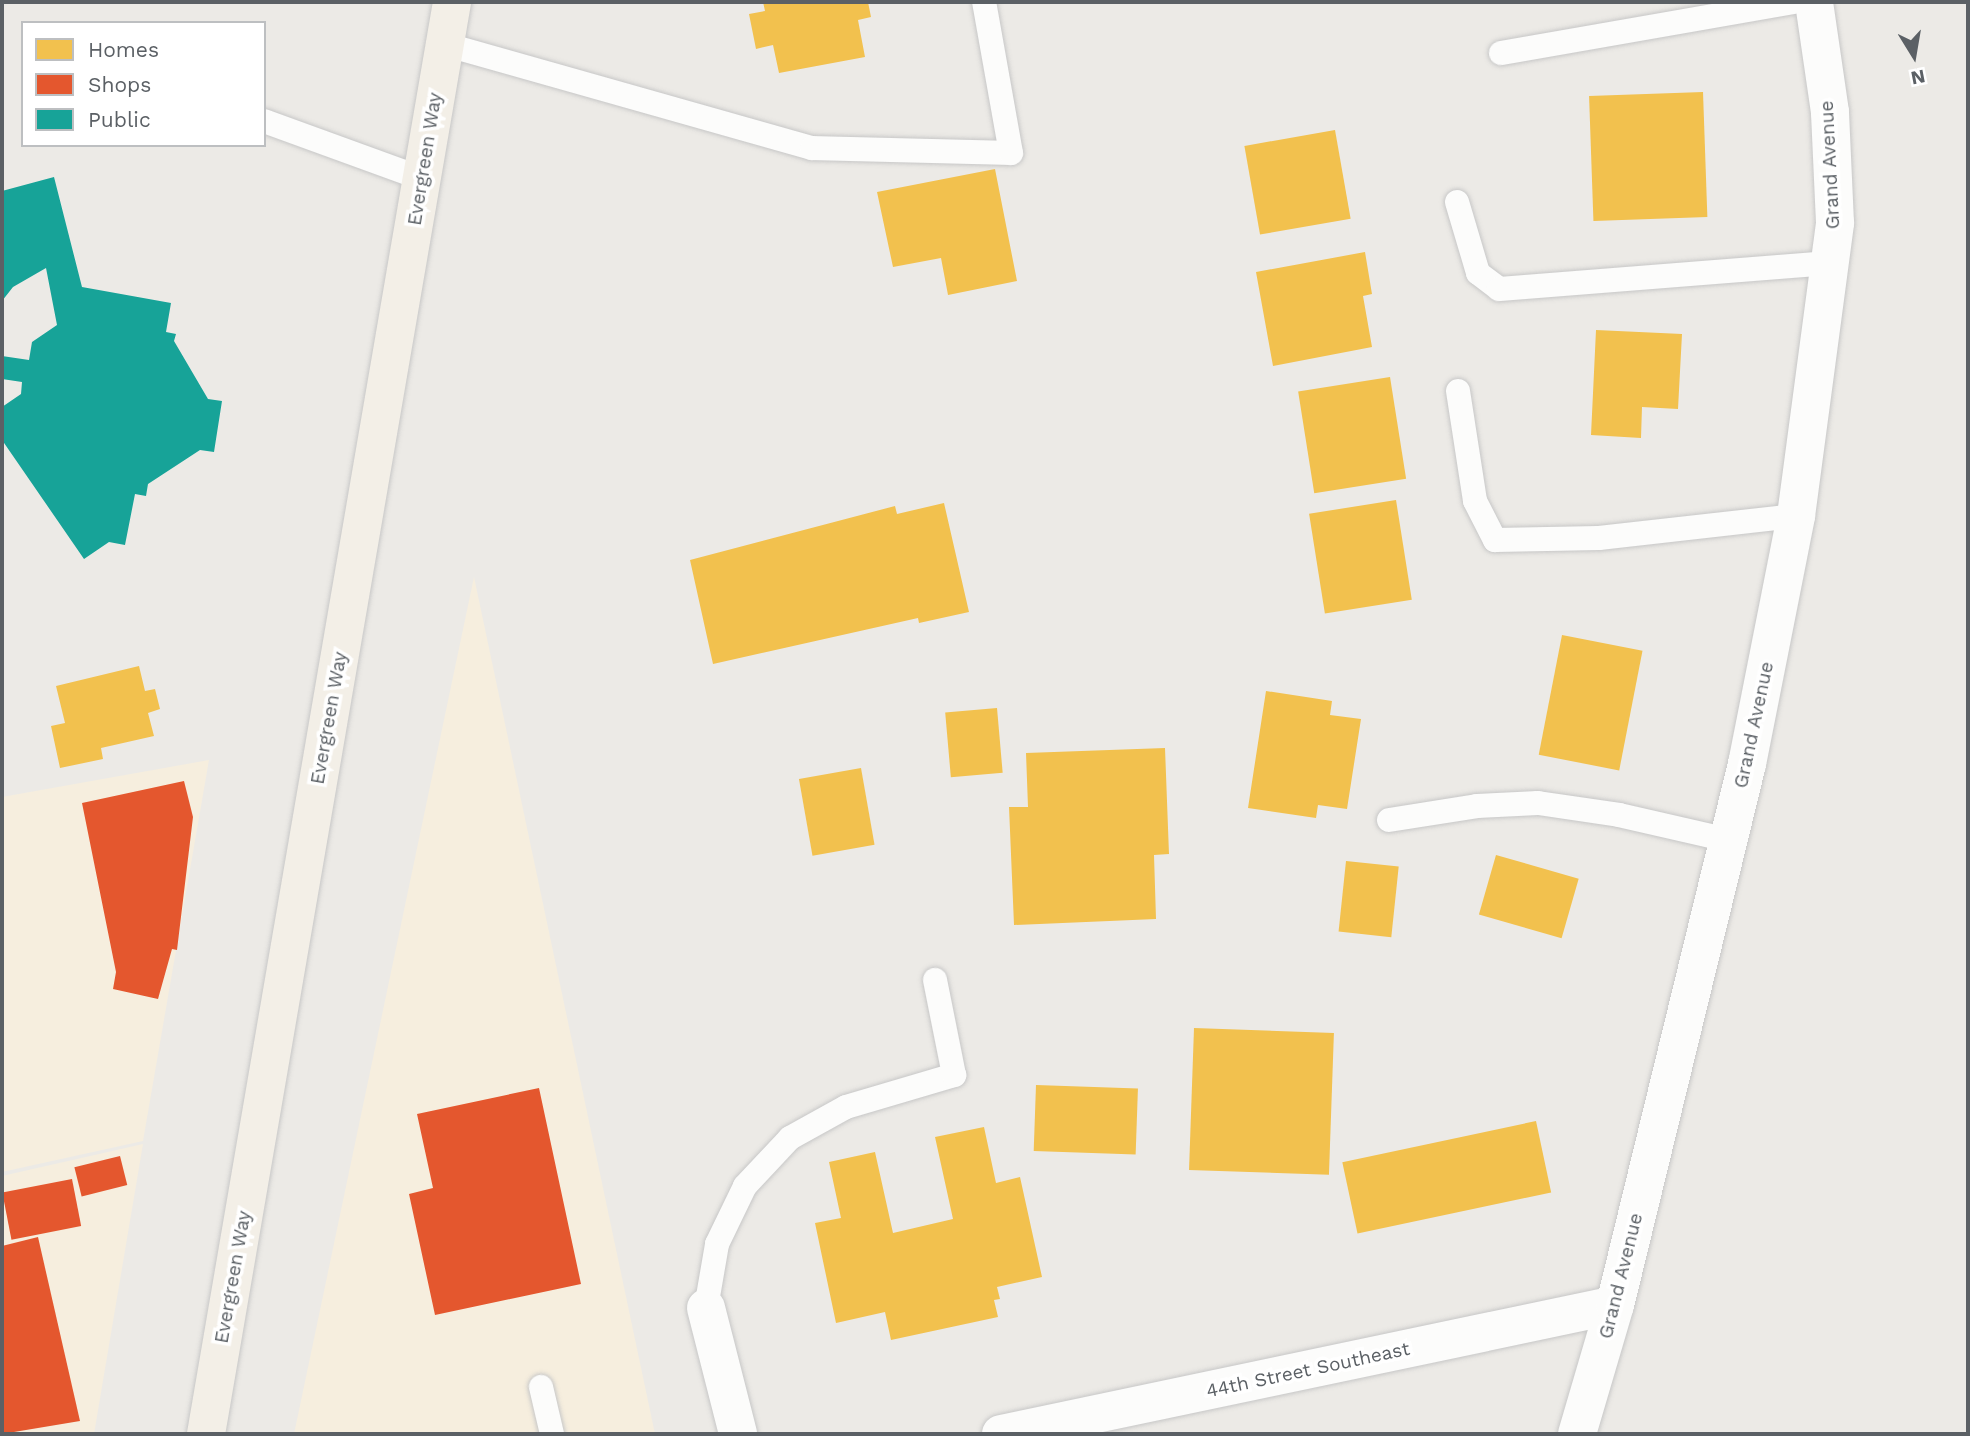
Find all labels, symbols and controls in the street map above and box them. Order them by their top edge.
legend [21,21,266,147]
north arrow [1879,21,1949,91]
text: Homes [88,37,159,62]
text: N [1909,64,1927,90]
text: Shops [88,72,151,97]
street label: Evergreen Way [403,91,447,227]
street label: Grand Avenue [1815,100,1845,230]
text: Public [88,107,151,132]
street label: Evergreen Way [306,650,352,786]
street label: Grand Avenue [1729,659,1779,791]
street label: Evergreen Way [210,1209,256,1345]
street label: Grand Avenue [1594,1210,1648,1342]
street label: 44th Street Southeast [1204,1337,1412,1403]

